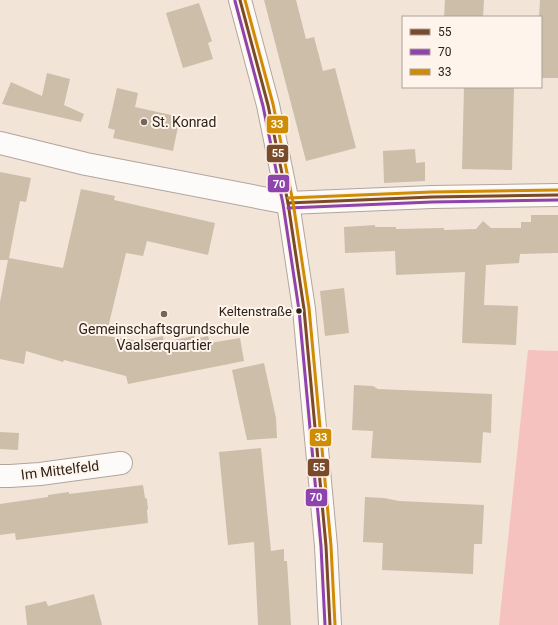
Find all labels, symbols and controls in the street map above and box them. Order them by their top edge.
legend [402,16,542,88]
text: 55 [438,25,452,39]
text: 70 [438,45,452,59]
text: 33 [438,65,452,79]
place label: St. Konrad [152,114,216,130]
line badge: 33 [266,115,289,134]
marker: St. Konrad [139,117,149,127]
text: 33 [271,118,283,131]
line badge: 55 [266,144,289,163]
text: 55 [272,147,284,160]
line badge: 70 [267,174,290,193]
text: 70 [273,178,285,191]
place label: Keltenstraße [219,304,292,319]
marker: Keltenstraße [294,306,304,316]
marker: Gemeinschaftsgrundschule Vaalserquartier [159,309,169,319]
place label: Gemeinschaftsgrundschule Vaalserquartier [78,321,250,353]
line badge: 33 [309,428,332,447]
text: 33 [315,431,327,444]
street label: Im Mittelfeld [20,457,100,483]
line badge: 55 [307,458,330,477]
text: 55 [313,461,325,474]
line badge: 70 [305,488,328,507]
text: 70 [310,491,322,504]

